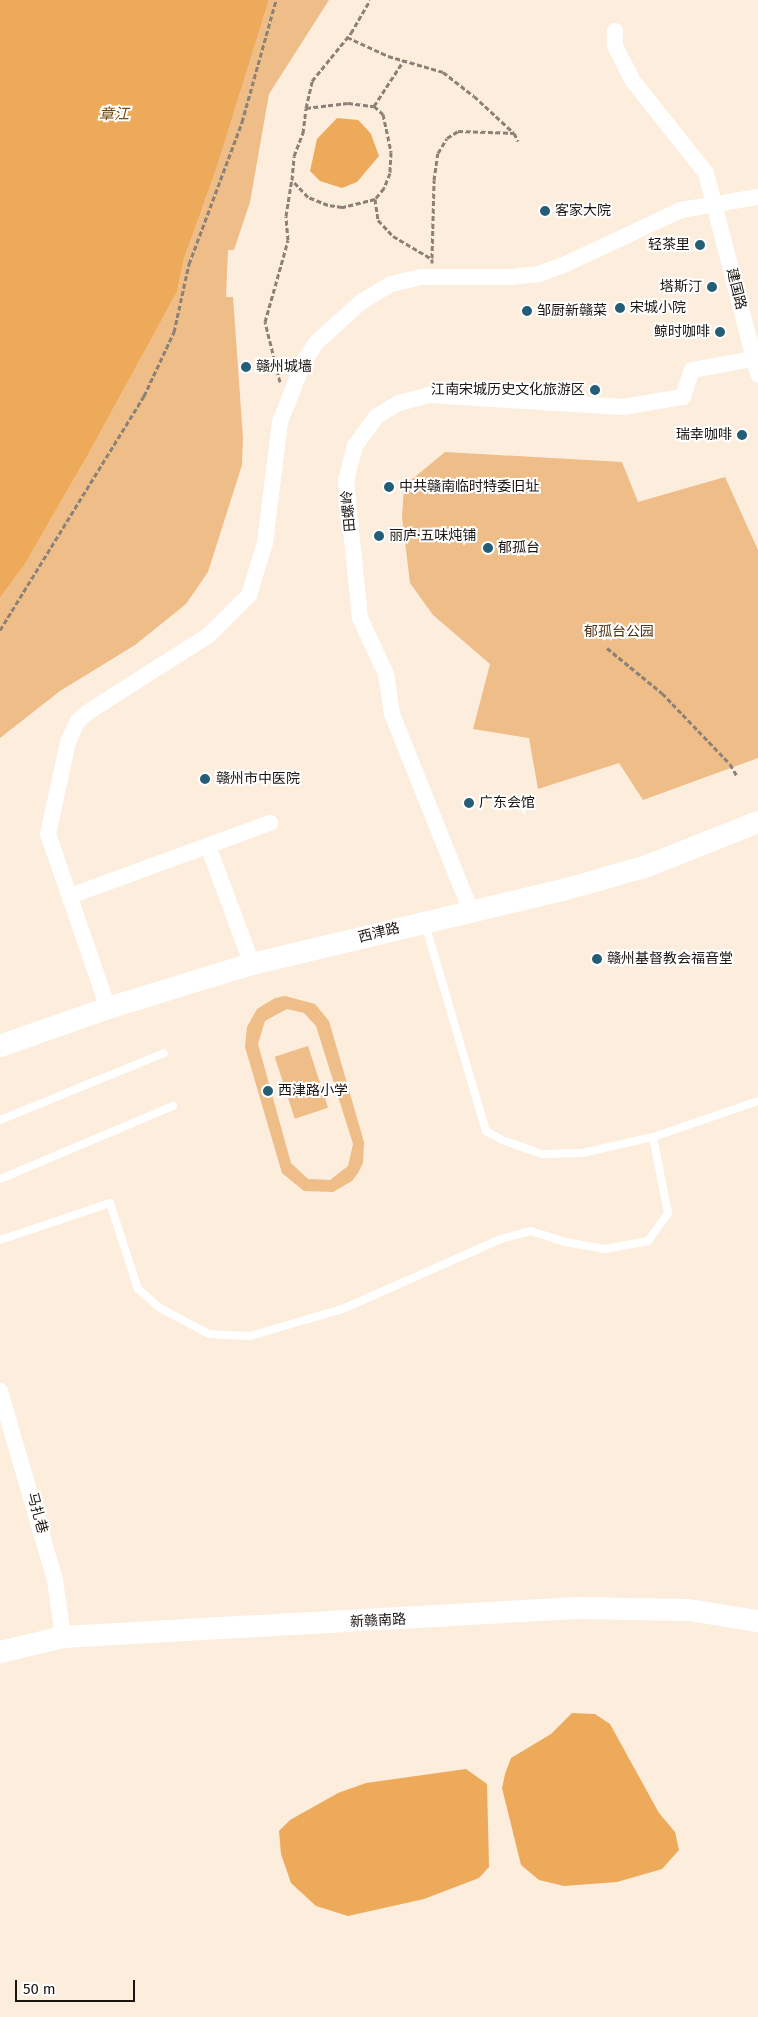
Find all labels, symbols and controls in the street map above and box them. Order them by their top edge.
water label: 章江 [99,106,129,124]
place label: 客家大院 [555,203,611,219]
marker: 客家大院 [539,205,551,217]
place label: 轻茶里 [648,237,690,253]
marker: 轻茶里 [694,239,706,251]
street label: 建国路 [723,267,749,311]
place label: 塔斯汀 [660,279,702,295]
marker: 塔斯汀 [706,281,718,293]
place label: 宋城小院 [630,300,686,316]
marker: 宋城小院 [614,302,626,314]
place label: 邹厨新赣菜 [537,303,607,319]
marker: 邹厨新赣菜 [521,305,533,317]
place label: 鲸时咖啡 [654,324,710,340]
marker: 鲸时咖啡 [714,326,726,338]
place label: 赣州城墙 [256,359,312,375]
marker: 赣州城墙 [240,361,252,373]
place label: 江南宋城历史文化旅游区 [431,382,585,398]
marker: 江南宋城历史文化旅游区 [589,384,601,396]
place label: 瑞幸咖啡 [676,427,732,443]
marker: 瑞幸咖啡 [736,429,748,441]
place label: 中共赣南临时特委旧址 [399,479,539,495]
marker: 中共赣南临时特委旧址 [383,481,395,493]
street label: 田螺岭 [339,489,359,533]
place label: 丽庐·五味炖铺 [389,528,476,544]
marker: 丽庐·五味炖铺 [373,530,385,542]
place label: 郁孤台 [498,540,540,556]
marker: 郁孤台 [482,542,494,554]
park label: 郁孤台公园 [584,624,654,640]
place label: 赣州市中医院 [216,771,300,787]
marker: 赣州市中医院 [198,772,212,786]
place label: 广东会馆 [479,795,535,811]
marker: 广东会馆 [463,797,475,809]
street label: 西津路 [357,920,401,946]
place label: 赣州基督教会福音堂 [607,951,733,967]
marker: 赣州基督教会福音堂 [591,953,603,965]
place label: 西津路小学 [278,1083,348,1099]
marker: 西津路小学 [262,1085,274,1097]
street label: 马扎巷 [23,1491,51,1535]
street label: 新赣南路 [350,1611,406,1631]
scale bar [18,1970,138,2002]
text: 50 m [23,1980,56,1998]

